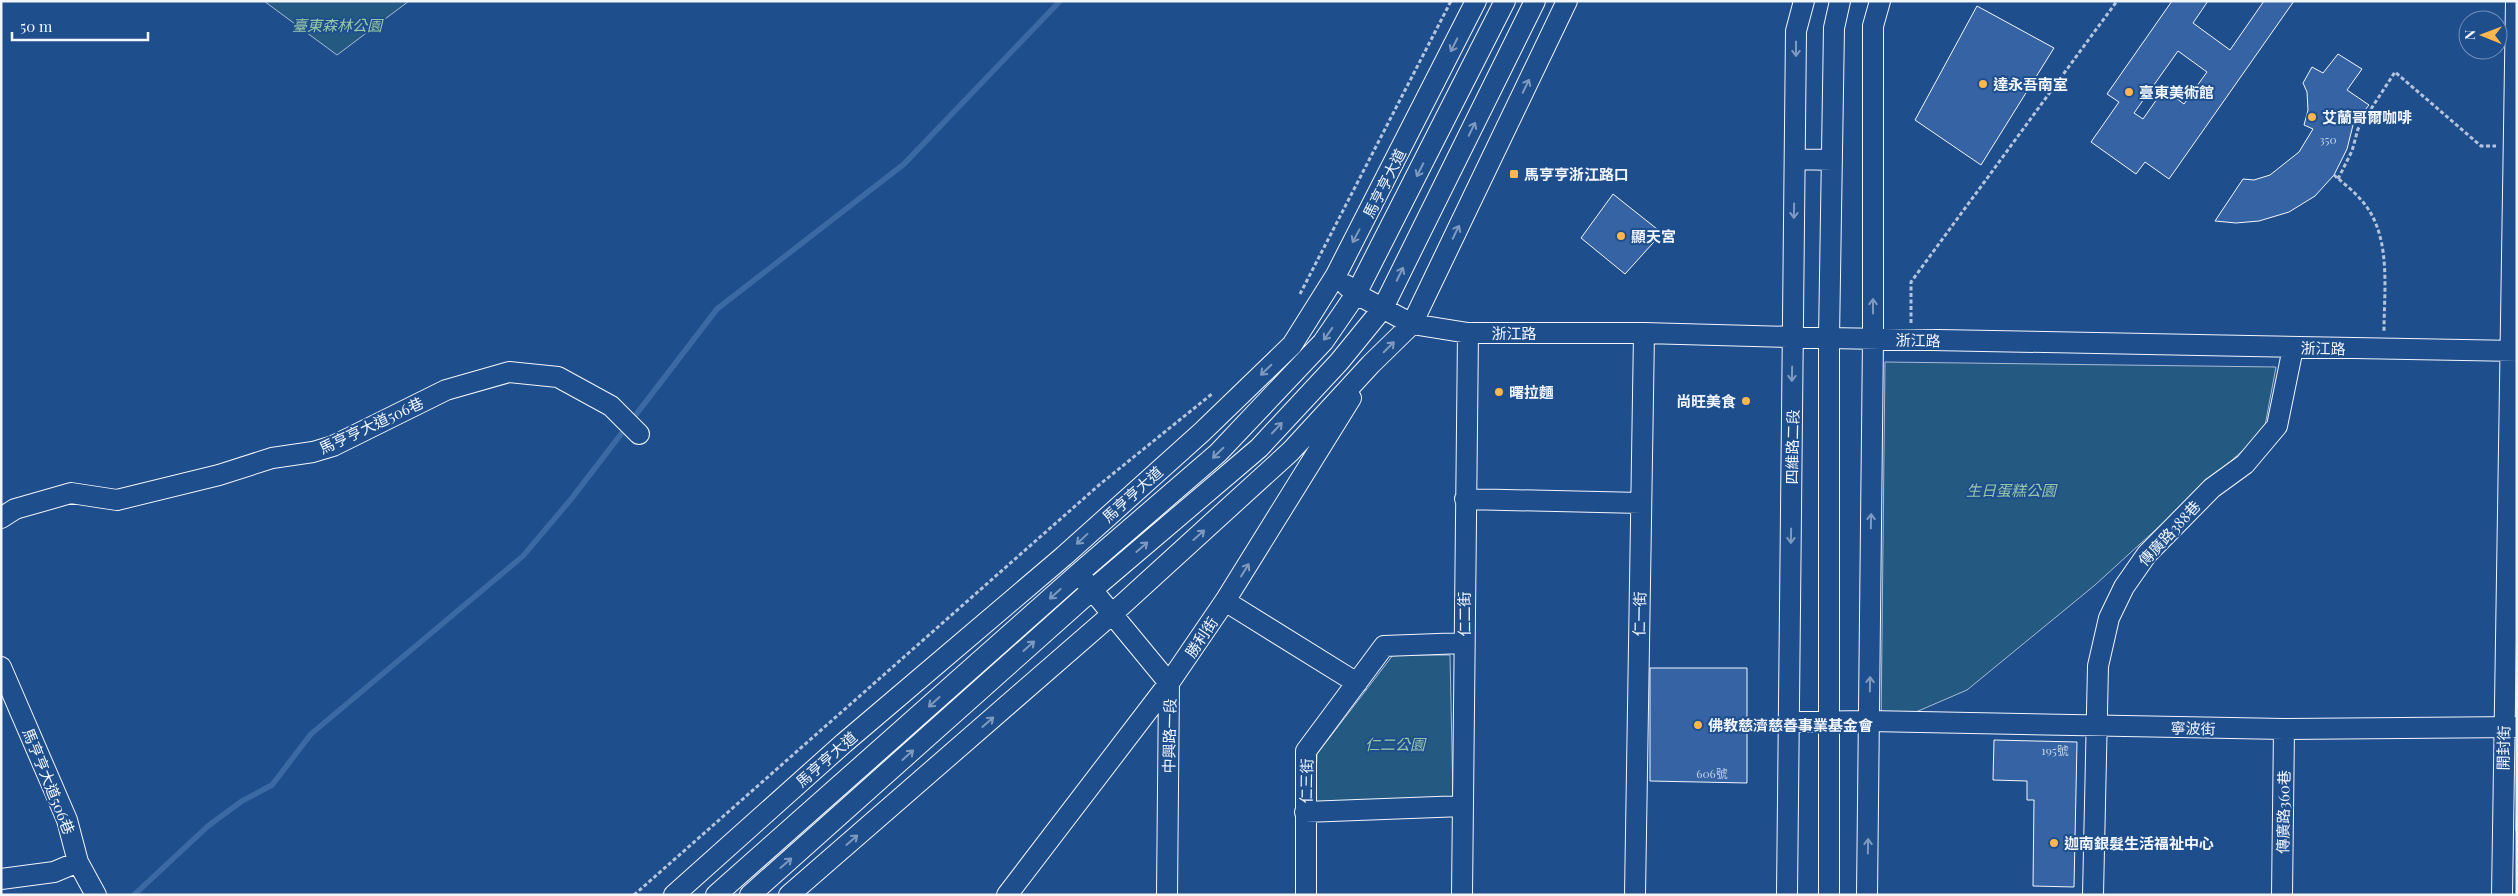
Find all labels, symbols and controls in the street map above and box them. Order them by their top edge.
scale bar [12,10,149,42]
north arrow [2458,10,2508,60]
park label: 臺東森林公園 [292,15,384,35]
text: 50 m [20,16,53,36]
text: N [2460,30,2479,40]
one-way arrow [1449,37,1458,52]
one-way arrow [1791,41,1800,57]
place label: 達永吾南室 [1993,74,2068,94]
marker: 達永吾南室 [1977,78,1989,90]
one-way arrow [1522,79,1531,94]
place label: 臺東美術館 [2139,82,2214,102]
marker: 臺東美術館 [2123,86,2135,98]
place label: 艾蘭哥爾咖啡 [2322,107,2412,127]
marker: 艾蘭哥爾咖啡 [2306,111,2318,123]
one-way arrow [1468,122,1477,137]
house number: 350 [2319,131,2337,147]
street label: 馬亨亨大道 [1358,145,1410,221]
one-way arrow [1415,162,1424,177]
place label: 馬亨亨浙江路口 [1524,164,1629,184]
marker: 馬亨亨浙江路口 [1508,168,1520,180]
one-way arrow [1789,203,1799,219]
one-way arrow [1452,225,1461,240]
place label: 顯天宮 [1631,226,1676,246]
one-way arrow [1351,229,1361,244]
marker: 顯天宮 [1615,230,1627,242]
one-way arrow [1395,267,1405,282]
one-way arrow [1868,298,1878,314]
street label: 浙江路 [1491,323,1537,343]
one-way arrow [1323,327,1333,341]
street label: 浙江路 [1895,330,1941,350]
street label: 浙江路 [2300,338,2346,358]
one-way arrow [1382,341,1395,353]
one-way arrow [1259,364,1272,376]
one-way arrow [1788,366,1797,382]
place label: 曙拉麵 [1509,382,1554,402]
marker: 曙拉麵 [1493,386,1505,398]
place label: 尚旺美食 [1676,391,1736,411]
street label: 馬亨亨大道506巷 [316,392,426,458]
marker: 尚旺美食 [1740,395,1752,407]
street label: 四維路二段 [1781,409,1803,485]
one-way arrow [1271,422,1283,434]
one-way arrow [1211,447,1224,459]
street label: 馬亨亨大道 [1097,461,1167,527]
park label: 生日蛋糕公園 [1966,480,2058,500]
street label: 傳廣路388巷 [2134,496,2204,570]
one-way arrow [1866,513,1876,530]
one-way arrow [1786,528,1796,544]
one-way arrow [1192,529,1205,541]
one-way arrow [1075,533,1088,545]
one-way arrow [1135,541,1148,552]
one-way arrow [1240,563,1250,577]
one-way arrow [1049,588,1062,600]
street label: 仁二街 [1454,591,1474,637]
street label: 仁一街 [1629,591,1649,637]
street label: 勝利街 [1180,613,1222,661]
one-way arrow [1023,641,1036,652]
one-way arrow [1865,676,1874,692]
one-way arrow [928,696,941,707]
street label: 中興路一段 [1158,698,1180,774]
place label: 佛教慈濟慈善事業基金會 [1708,715,1873,735]
one-way arrow [982,716,995,727]
street label: 寧波街 [2170,718,2216,738]
marker: 佛教慈濟慈善事業基金會 [1692,719,1704,731]
street label: 馬亨亨大道506巷 [19,725,79,837]
street label: 開封街 [2493,725,2513,771]
street label: 馬亨亨大道 [791,727,861,791]
park label: 仁二公園 [1365,734,1427,754]
house number: 195號 [2041,742,2069,758]
one-way arrow [902,749,915,761]
street label: 仁三街 [1296,758,1316,804]
house number: 606號 [1696,765,1728,781]
street label: 傳廣路360巷 [2272,770,2294,854]
place label: 迦南銀髮生活福祉中心 [2064,833,2214,853]
one-way arrow [846,834,859,846]
marker: 迦南銀髮生活福祉中心 [2048,837,2060,849]
one-way arrow [1863,838,1873,854]
one-way arrow [780,857,793,868]

